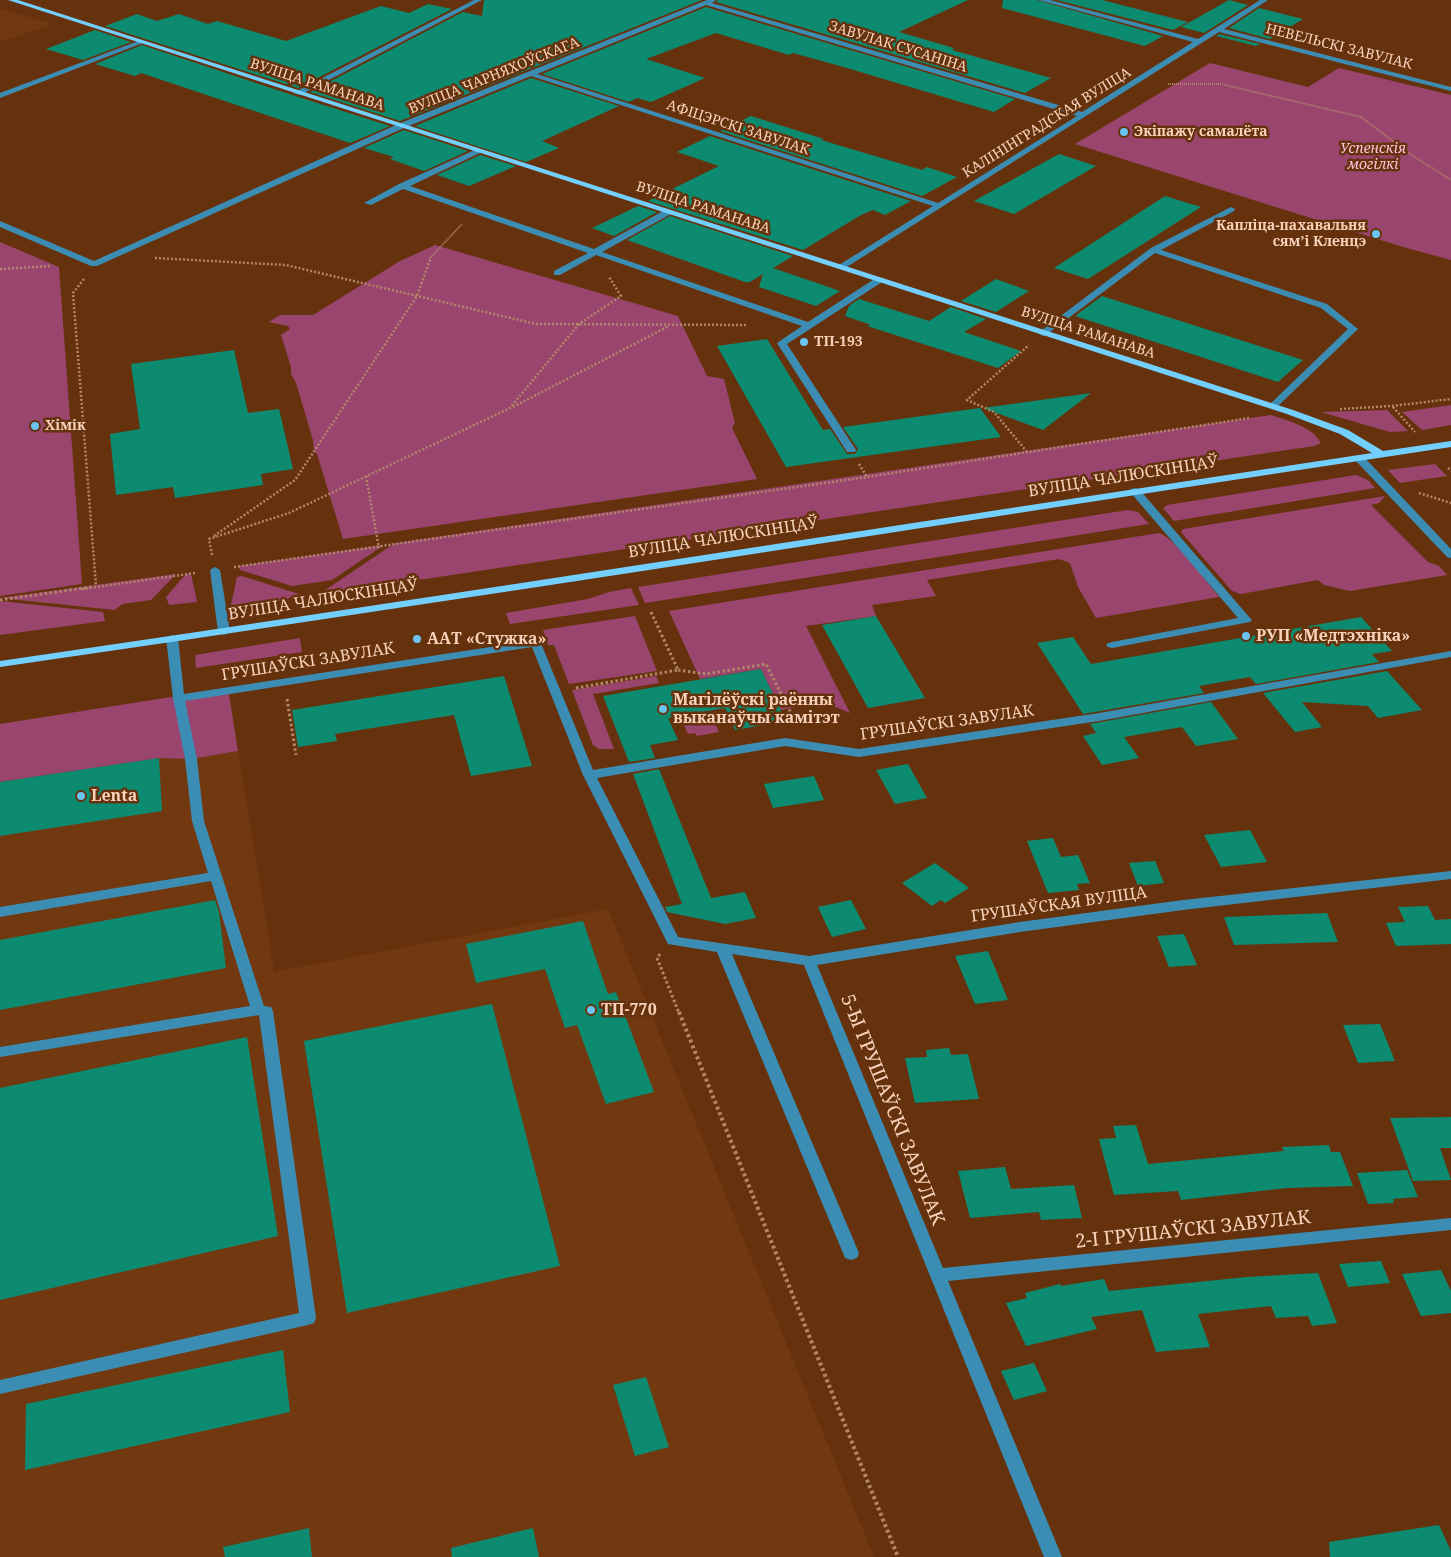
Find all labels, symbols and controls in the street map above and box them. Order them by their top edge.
street label: ЗАВУЛАК СУСАНІНА [827,18,969,76]
street label: НЕВЕЛЬСКІ ЗАВУЛАК [1264,21,1414,73]
street label: ВУЛІЦА ЧАРНЯХОЎСКАГА [406,34,582,118]
street label: ВУЛІЦА РАМАНАВА [248,55,386,115]
street label: КАЛІНІНГРАДСКАЯ ВУЛІЦА [960,64,1134,182]
street label: АФІЦЭРСКІ ЗАВУЛАК [664,97,812,159]
place label: Экіпажу самалёта [1134,124,1267,140]
marker: Экіпажу самалёта [1118,126,1130,138]
park label: Успенскія могілкі [1340,141,1406,174]
street label: ВУЛІЦА РАМАНАВА [634,178,772,238]
place label: Капліца-пахавальня сямʼі Кленцэ [1216,218,1366,250]
marker: Капліца-пахавальня сямʼі Кленцэ [1370,228,1382,240]
street label: ВУЛІЦА РАМАНАВА [1019,303,1157,363]
place label: ТП-193 [814,334,863,350]
marker: ТП-193 [798,336,810,348]
place label: Хімік [45,418,86,434]
marker: Хімік [29,420,41,432]
street label: ВУЛІЦА ЧАЛЮСКІНЦАЎ [1027,452,1219,502]
street label: ВУЛІЦА ЧАЛЮСКІНЦАЎ [627,513,819,563]
street label: ВУЛІЦА ЧАЛЮСКІНЦАЎ [227,575,419,625]
place label: РУП «Медтэхніка» [1256,626,1410,646]
place label: ААТ «Стужка» [427,629,546,649]
marker: РУП «Медтэхніка» [1240,630,1252,642]
marker: ААТ «Стужка» [411,633,423,645]
street label: ГРУШАЎСКІ ЗАВУЛАК [220,639,396,685]
place label: Магілёўскі раённы выканаўчы камітэт [673,690,840,728]
street label: ГРУШАЎСКІ ЗАВУЛАК [859,701,1035,745]
marker: Магілёўскі раённы выканаўчы камітэт [657,703,669,715]
place label: Lenta [91,786,137,806]
marker: Lenta [75,790,87,802]
street label: ГРУШАЎСКАЯ ВУЛІЦА [970,883,1148,927]
street label: 5-Ы ГРУШАЎСКІ ЗАВУЛАК [835,991,949,1229]
place label: ТП-770 [601,1000,657,1020]
marker: ТП-770 [585,1004,597,1016]
street label: 2-І ГРУШАЎСКІ ЗАВУЛАК [1074,1206,1312,1254]

